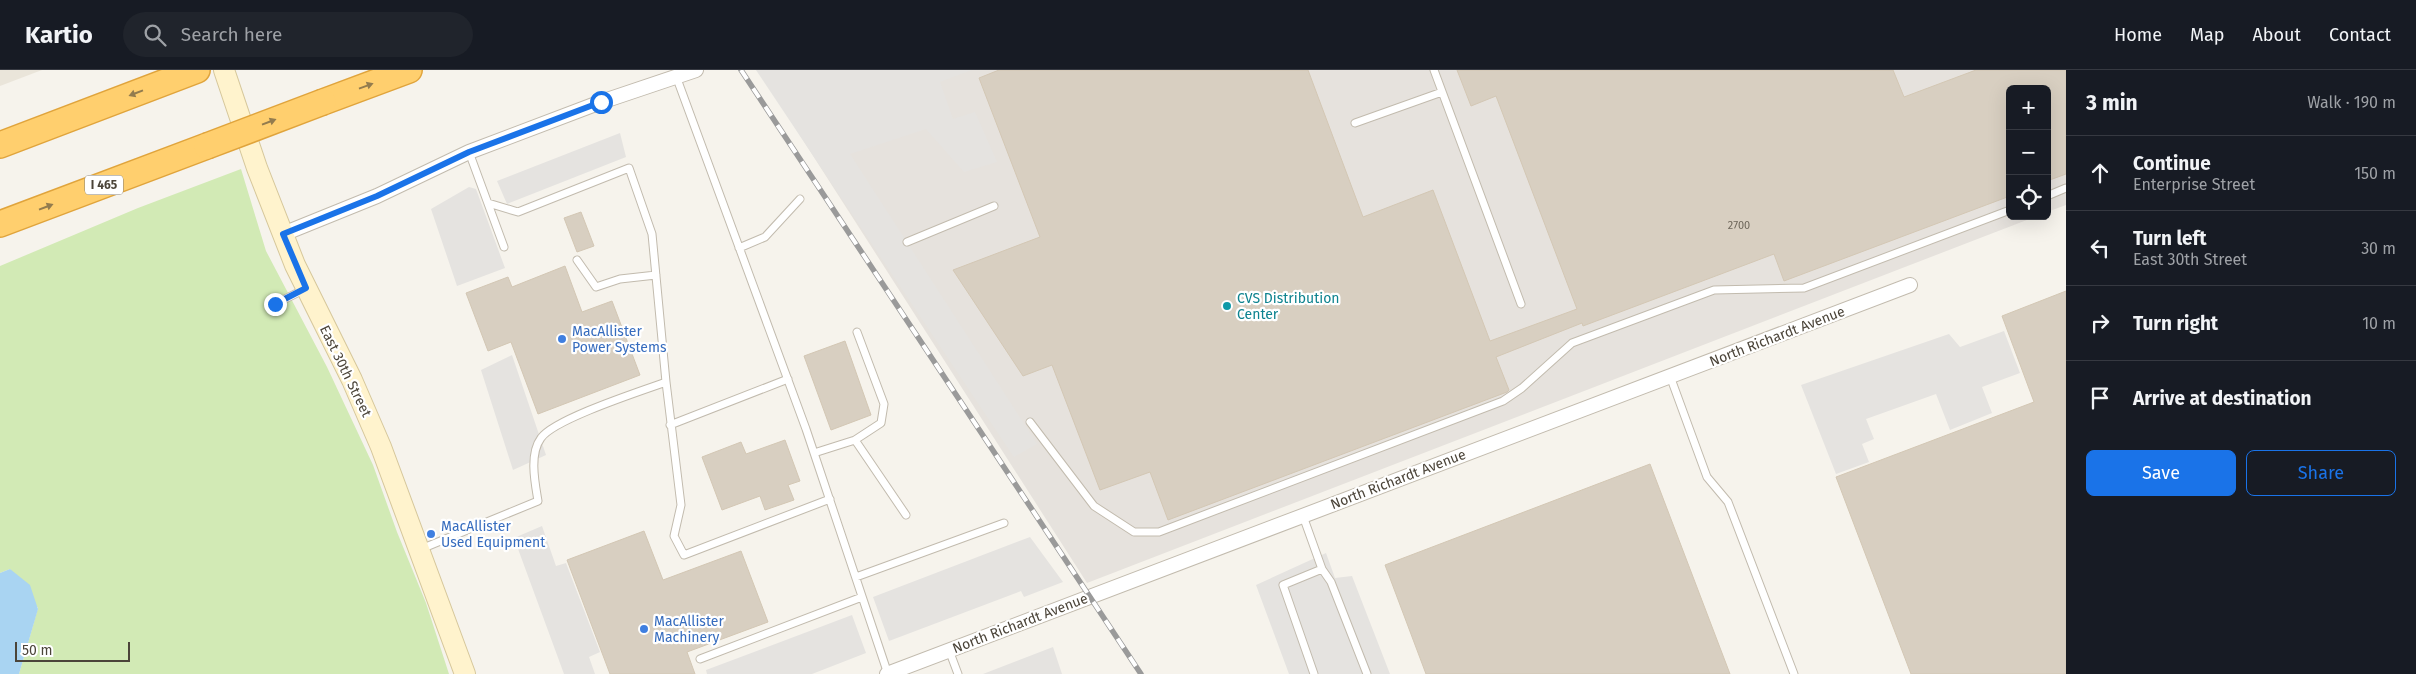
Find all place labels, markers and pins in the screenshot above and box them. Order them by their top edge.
place label: CVS Distribution Center [1237,290,1340,323]
marker: CVS Distribution Center [1221,300,1233,312]
place label: MacAllister Power Systems [572,323,667,356]
marker: MacAllister Power Systems [556,333,568,345]
place label: MacAllister Used Equipment [441,518,546,551]
marker: MacAllister Used Equipment [425,528,437,540]
place label: MacAllister Machinery [654,613,724,646]
marker: MacAllister Machinery [638,623,650,635]

